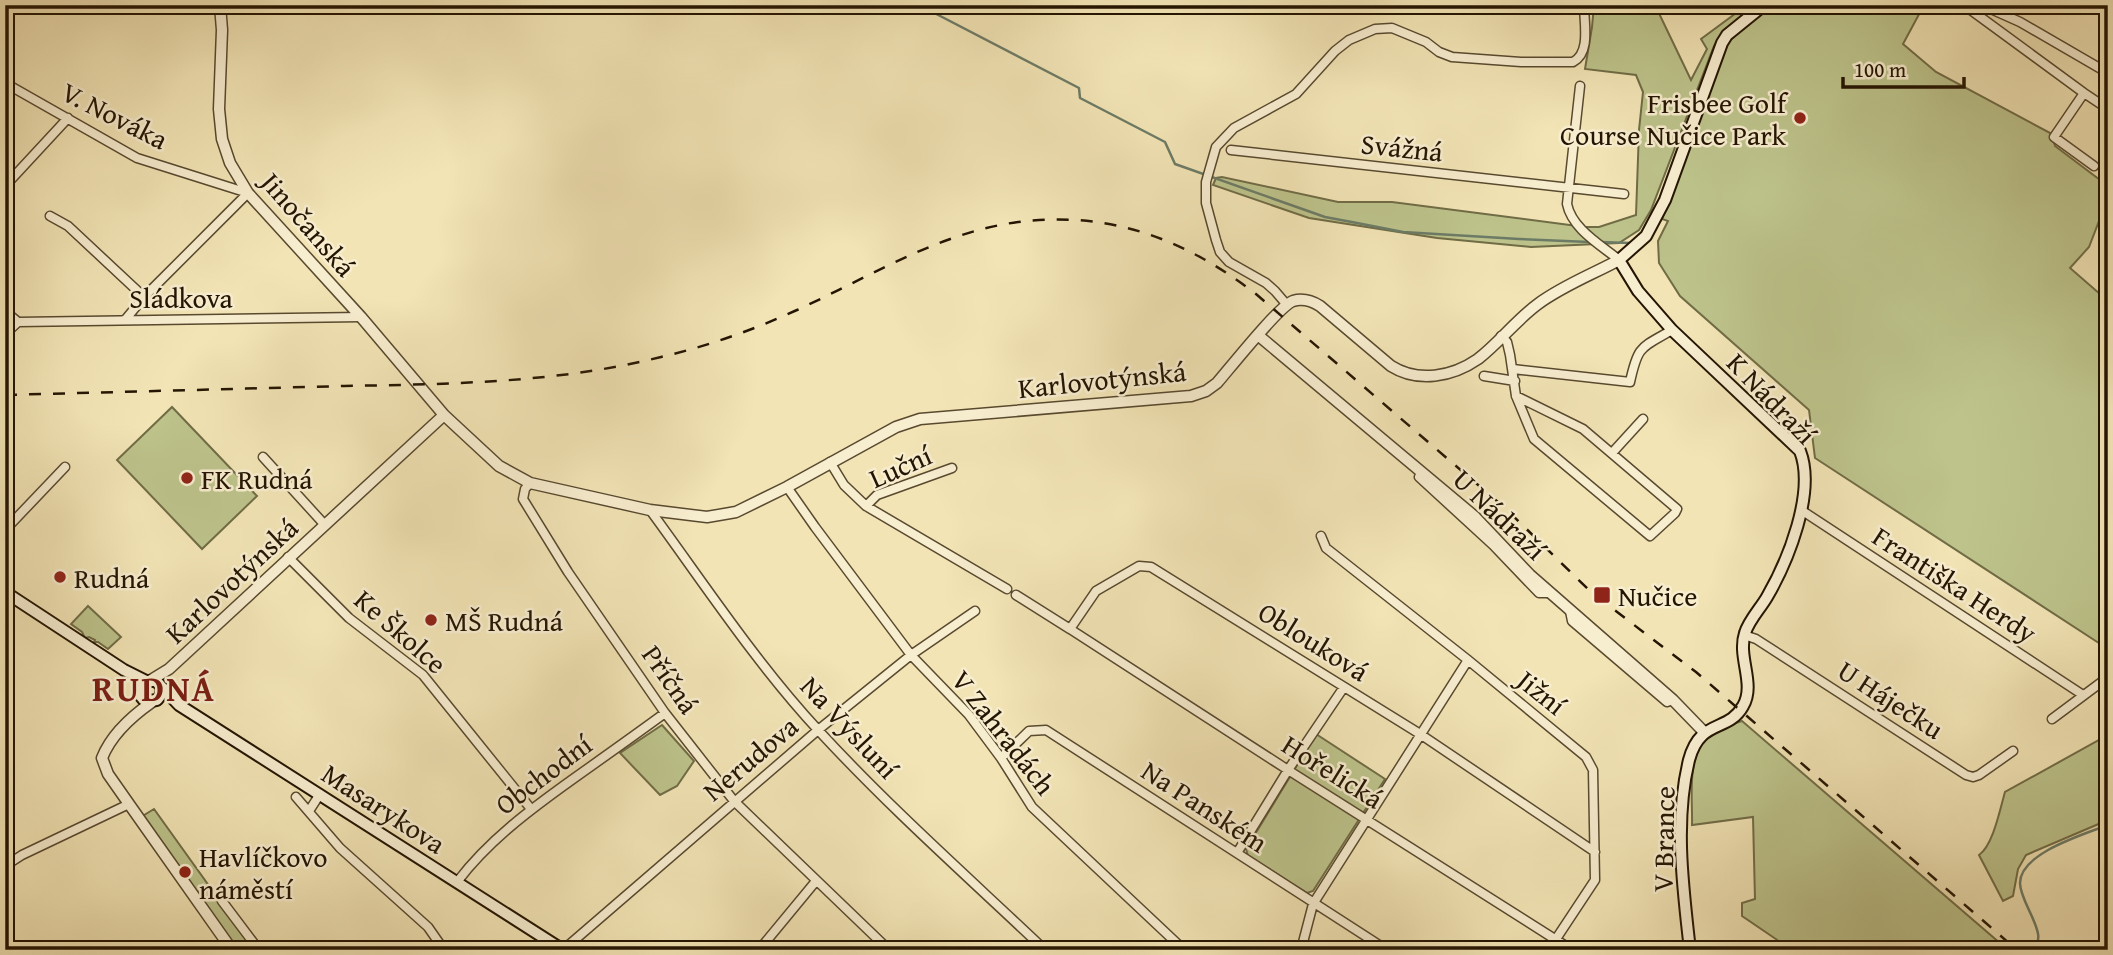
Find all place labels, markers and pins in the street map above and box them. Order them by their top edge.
place label: Frisbee Golf Course Nučice Park [1560,82,1789,155]
marker: Frisbee Golf Course Nučice Park [1792,110,1808,126]
place label: FK Rudná [201,458,313,499]
marker: FK Rudná [179,470,195,486]
place label: Rudná [74,557,150,598]
marker: Rudná [52,569,68,585]
place label: Nučice [1618,575,1697,616]
marker: Nučice [1592,585,1612,605]
place label: MŠ Rudná [445,600,564,641]
marker: MŠ Rudná [423,612,439,628]
place label: Havlíčkovo náměstí [199,836,328,909]
marker: Havlíčkovo náměstí [177,864,193,880]

